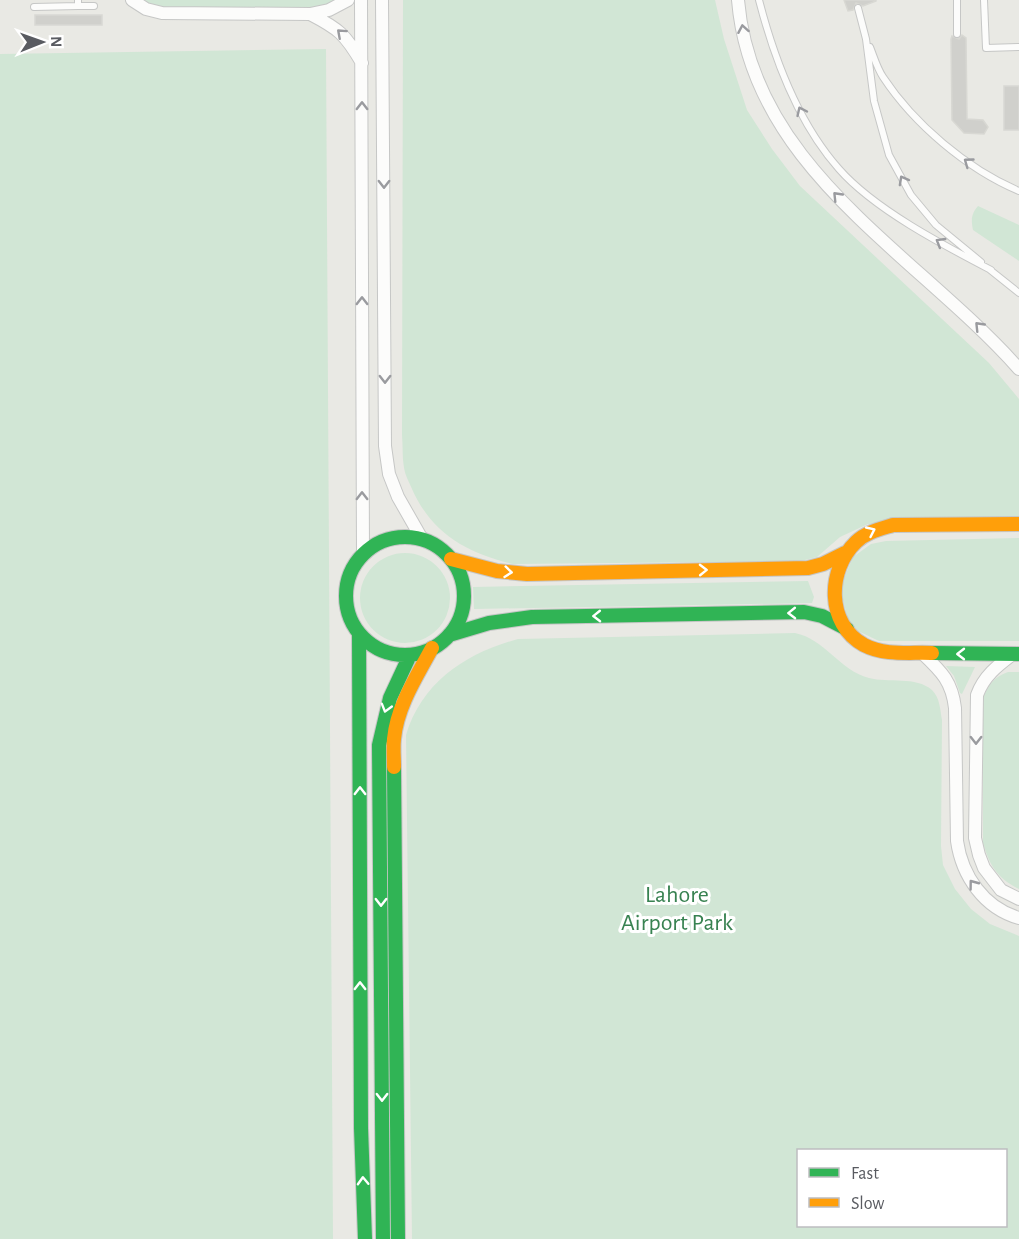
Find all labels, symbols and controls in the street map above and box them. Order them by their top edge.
north arrow [12,12,72,72]
one-way arrow [737,24,750,34]
one-way arrow [337,29,347,40]
text: N [48,36,64,47]
one-way arrow [356,102,368,111]
one-way arrow [796,106,808,117]
one-way arrow [964,158,975,169]
one-way arrow [899,175,910,186]
one-way arrow [378,180,390,189]
one-way arrow [833,193,844,203]
one-way arrow [936,238,946,250]
one-way arrow [356,297,368,306]
one-way arrow [975,323,986,333]
one-way arrow [379,375,391,384]
one-way arrow [356,492,368,501]
one-way arrow [864,527,875,539]
one-way arrow [698,564,707,576]
one-way arrow [503,565,512,578]
one-way arrow [787,607,796,619]
one-way arrow [592,610,601,622]
one-way arrow [956,648,965,660]
one-way arrow [381,702,393,713]
one-way arrow [970,735,982,744]
one-way arrow [353,786,366,795]
one-way arrow [970,880,981,891]
park label: Lahore Airport Park [621,883,733,935]
one-way arrow [374,898,387,907]
one-way arrow [354,981,367,990]
one-way arrow [376,1093,388,1102]
legend [797,1149,1007,1227]
text: Fast [851,1165,879,1183]
one-way arrow [357,1176,369,1185]
text: Slow [851,1195,884,1213]

